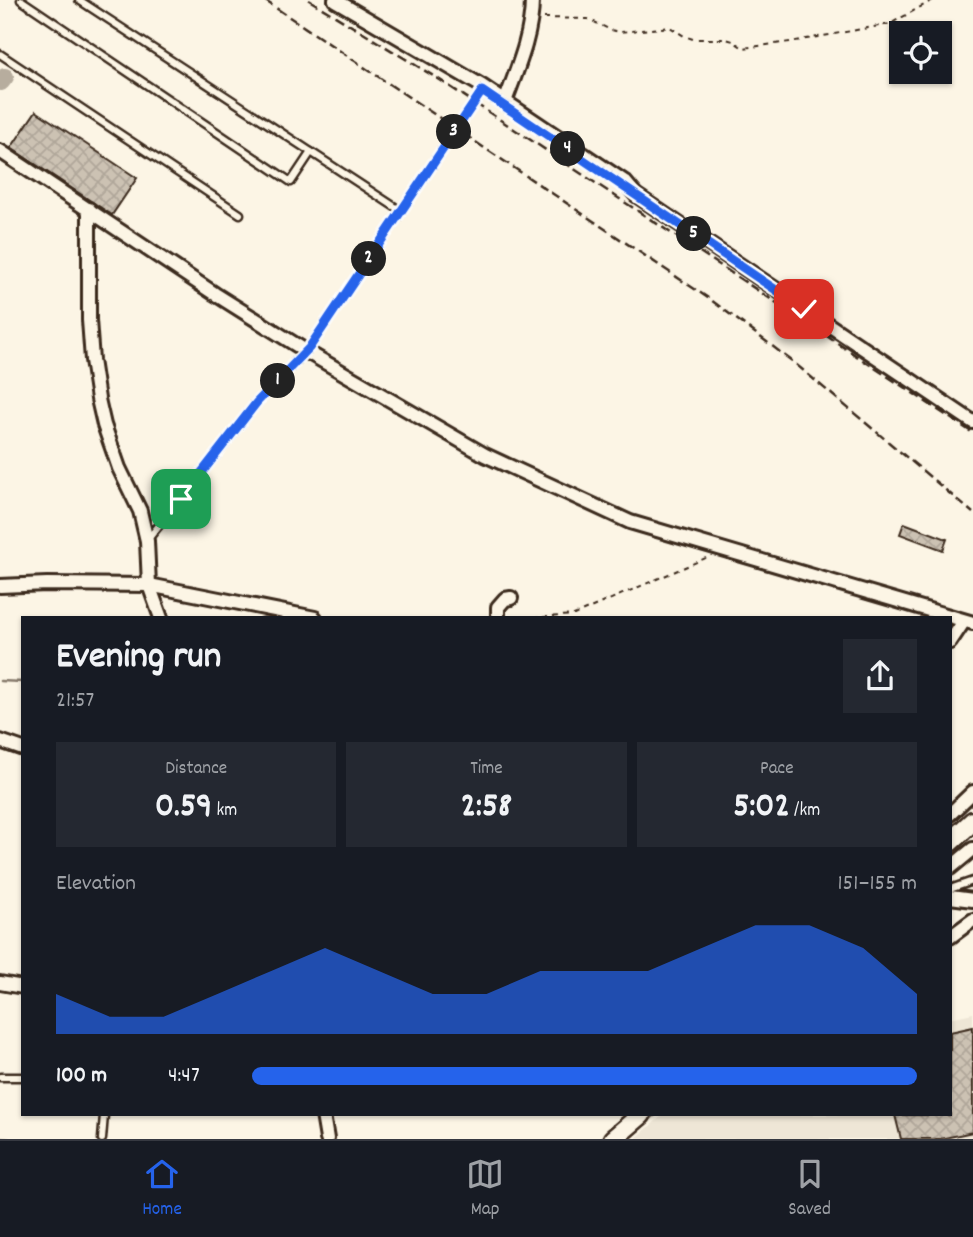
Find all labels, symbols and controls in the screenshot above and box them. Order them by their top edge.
map controls [889,21,952,84]
button: locate [889,21,952,84]
pin: 3 [436,114,472,150]
text: 3 [449,118,458,145]
pin: 4 [550,132,586,166]
text: 4 [564,135,571,162]
pin: 5 [676,216,712,252]
text: 5 [689,220,698,247]
pin: 2 [352,242,386,276]
text: 2 [364,245,373,272]
pin [774,279,834,339]
icon: check [785,290,823,328]
pin: 1 [260,364,296,398]
text: 1 [275,367,280,394]
pin [151,469,211,529]
icon: arrive [162,480,200,518]
text: Evening run [56,631,221,686]
button: share [843,639,917,713]
text: 21:57 [56,685,94,718]
text: Distance [165,756,227,783]
text: Time [470,756,503,783]
text: Pace [760,756,794,783]
text: 0.59 [155,783,212,833]
text: 2:58 [461,783,512,833]
text: 5:02 [733,783,790,833]
text: km [212,798,237,825]
text: /km [790,798,820,825]
text: Elevation [56,868,136,901]
text: 151–155 m [837,868,917,901]
text: 100 m [56,1060,107,1093]
text: 4:47 [168,1060,200,1093]
tab: Home [142,1155,182,1224]
tab: Map [466,1155,504,1224]
tab: Saved [788,1155,831,1224]

